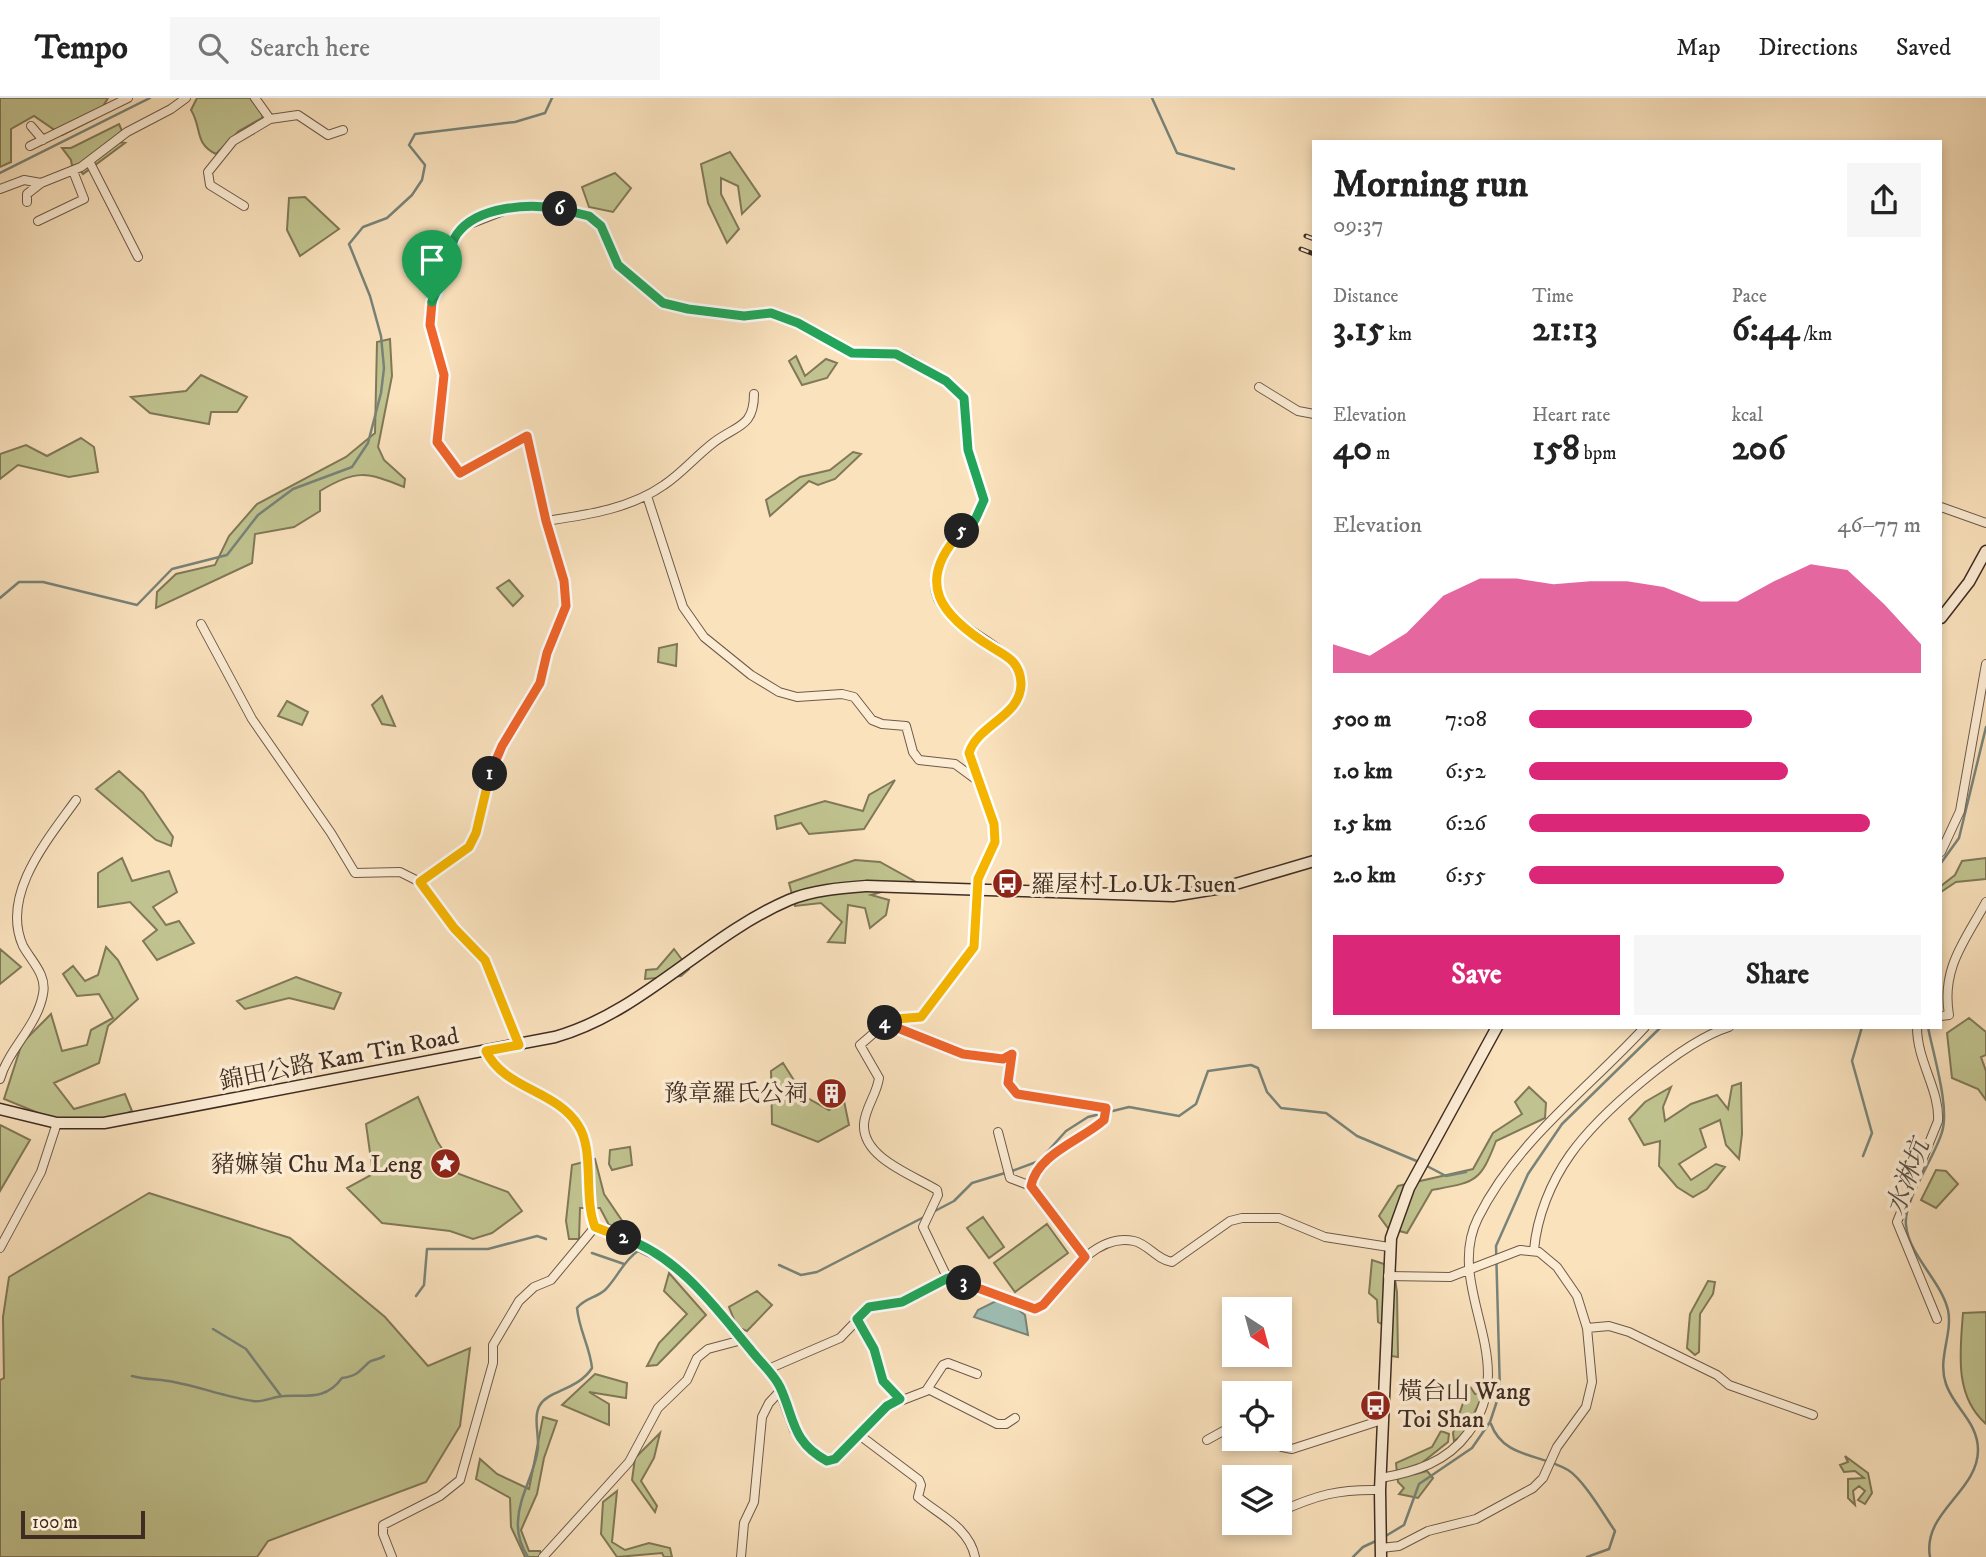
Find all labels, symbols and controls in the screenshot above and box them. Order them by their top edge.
search box [170,17,660,80]
text: Tempo [35,28,128,69]
icon: search [194,29,232,67]
text: Search here [250,32,370,65]
text: Map [1676,33,1721,63]
text: Directions [1759,33,1858,63]
text: Saved [1896,33,1951,63]
text: Morning run [1333,161,1528,209]
button: share [1847,163,1921,237]
pin: 6 [542,192,578,226]
text: 6 [555,197,564,220]
text: 09:37 [1333,211,1384,240]
pin [402,230,462,302]
icon: arrive [413,241,451,279]
text: Distance [1333,285,1398,308]
text: Time [1532,285,1574,308]
text: Pace [1732,285,1767,308]
text: 3.15 [1333,308,1384,352]
text: 21:13 [1532,308,1597,352]
text: 6:44 [1732,308,1799,352]
text: km [1384,323,1412,346]
text: /km [1799,323,1832,346]
text: Elevation [1333,404,1407,427]
text: Heart rate [1532,404,1610,427]
text: kcal [1732,404,1763,427]
text: 40 [1333,427,1372,471]
text: 158 [1532,427,1580,471]
text: 206 [1732,427,1786,471]
text: m [1372,442,1390,465]
text: bpm [1580,442,1617,465]
text: Elevation [1333,511,1422,540]
text: 46–77 m [1837,511,1921,540]
pin: 5 [944,514,979,548]
text: 5 [957,519,966,542]
text: 500 m [1333,705,1391,734]
text: 7:08 [1445,705,1487,734]
pin: 1 [472,756,508,792]
text: 1.0 km [1333,757,1393,786]
text: 6:52 [1445,757,1486,786]
text: 1 [486,762,493,785]
text: 1.5 km [1333,809,1392,838]
text: 6:26 [1445,809,1486,838]
text: 2.0 km [1333,861,1396,890]
text: 6:55 [1445,861,1486,890]
bus stop icon: 羅屋村 Lo Uk Tsuen [991,867,1025,901]
place label: 羅屋村 Lo Uk Tsuen [1031,870,1237,900]
button: Save [1333,935,1620,1015]
button: Share [1634,935,1921,1015]
pin: 4 [868,1006,903,1040]
text: 4 [879,1011,890,1034]
street label: 錦田公路 Kam Tin Road [217,1021,461,1097]
building icon: 豫章羅氏公祠 [814,1076,848,1110]
place label: 豫章羅氏公祠 [664,1079,808,1109]
water label: 水淋坑 [1880,1131,1939,1220]
place icon: 豬嫲嶺 Chu Ma Leng [428,1147,462,1181]
place label: 豬嫲嶺 Chu Ma Leng [211,1150,422,1180]
pin: 2 [606,1220,642,1256]
text: 2 [619,1226,628,1249]
pin: 3 [946,1266,982,1300]
text: 3 [960,1271,967,1294]
north arrow [1222,1297,1292,1367]
map controls [1222,1297,1292,1535]
place label: 橫台山 Wang Toi Shan [1398,1377,1530,1435]
button: locate [1222,1381,1292,1451]
bus stop icon: 橫台山 Wang Toi Shan [1358,1388,1392,1422]
button: layers [1222,1465,1292,1535]
scale bar [21,1508,145,1540]
text: 100 m [32,1511,78,1534]

